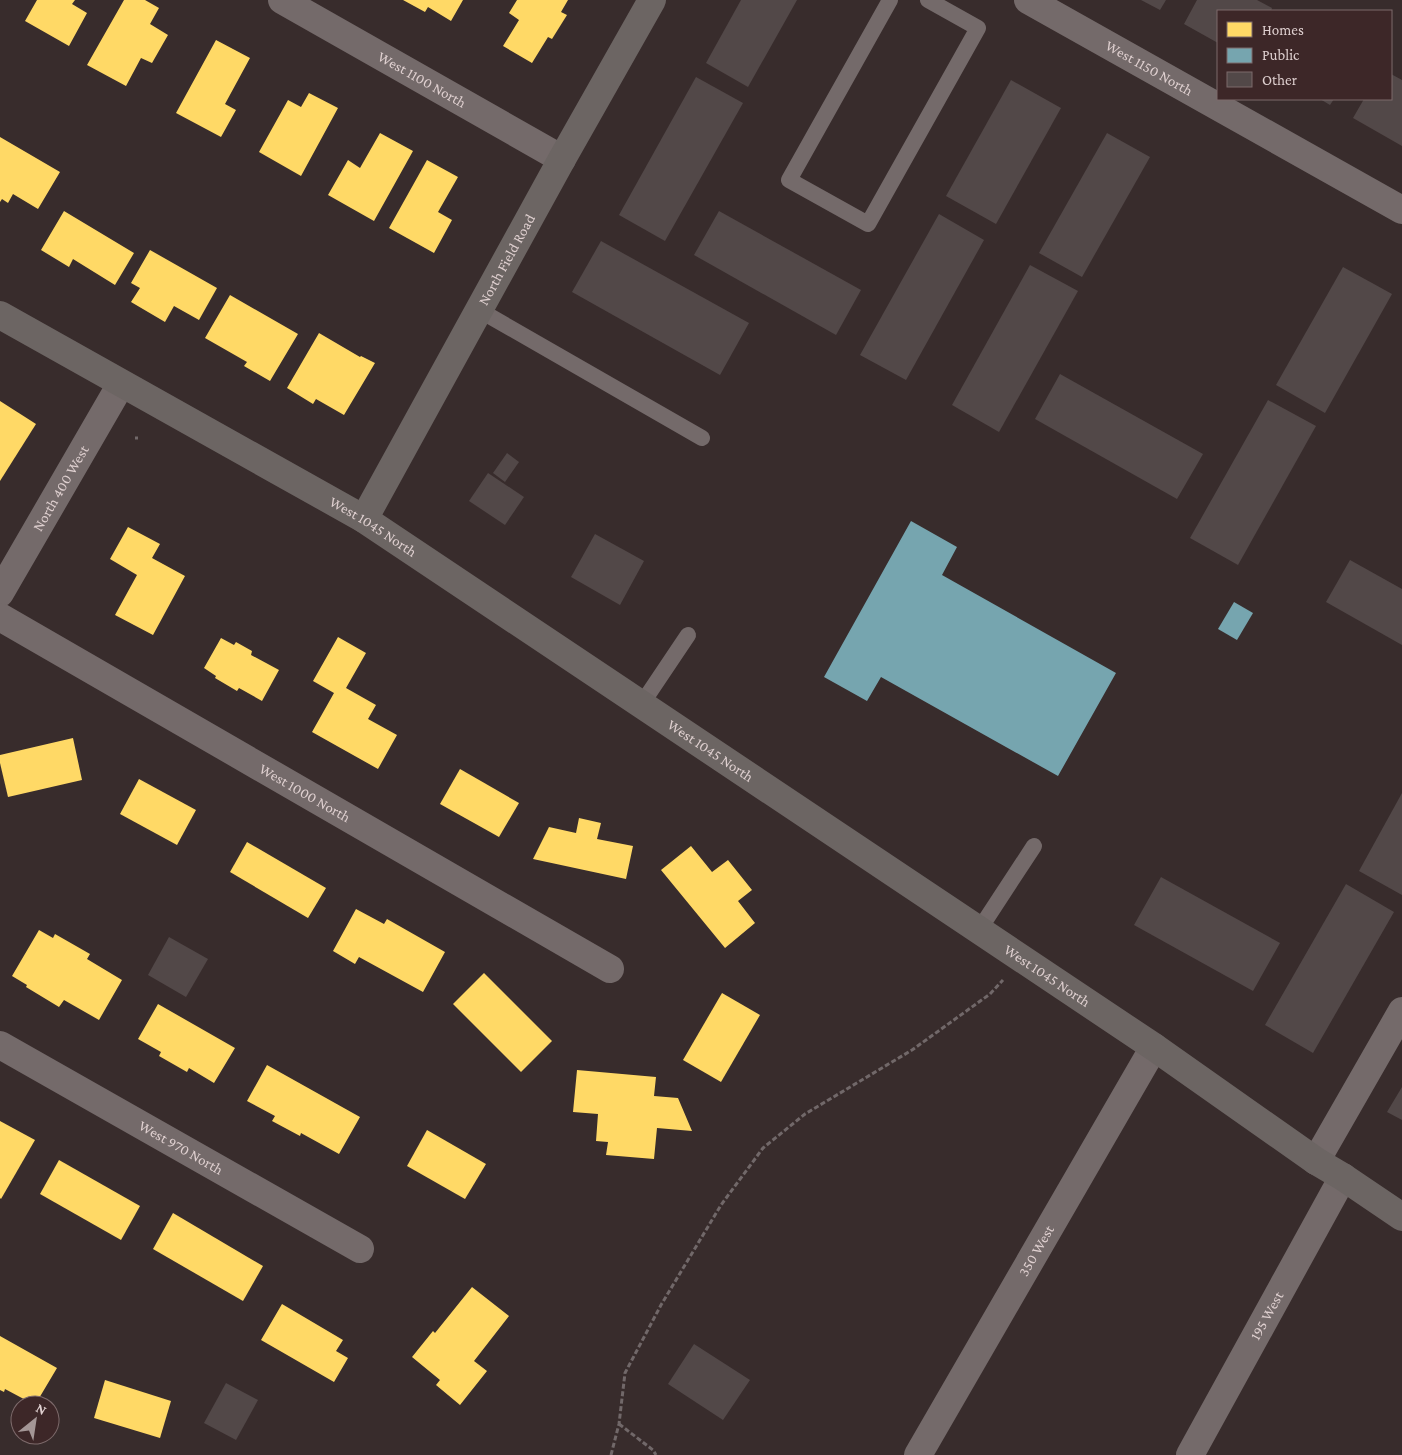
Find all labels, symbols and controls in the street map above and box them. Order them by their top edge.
legend [1217,10,1392,100]
text: Homes [1262,22,1304,38]
street label: West 1150 North [1103,37,1196,99]
text: Public [1262,47,1300,63]
street label: West 1100 North [375,48,469,111]
text: Other [1262,72,1298,88]
street label: North Field Road [475,211,538,308]
street label: North 400 West [30,442,92,534]
street label: West 1045 North [327,493,420,560]
street label: West 1045 North [664,716,756,785]
street label: West 1000 North [257,760,353,825]
street label: West 1045 North [1001,941,1093,1010]
street label: West 970 North [136,1117,226,1178]
street label: 350 West [1015,1222,1058,1279]
street label: 195 West [1247,1288,1287,1343]
north arrow [10,1395,60,1445]
text: N [33,1399,50,1418]

